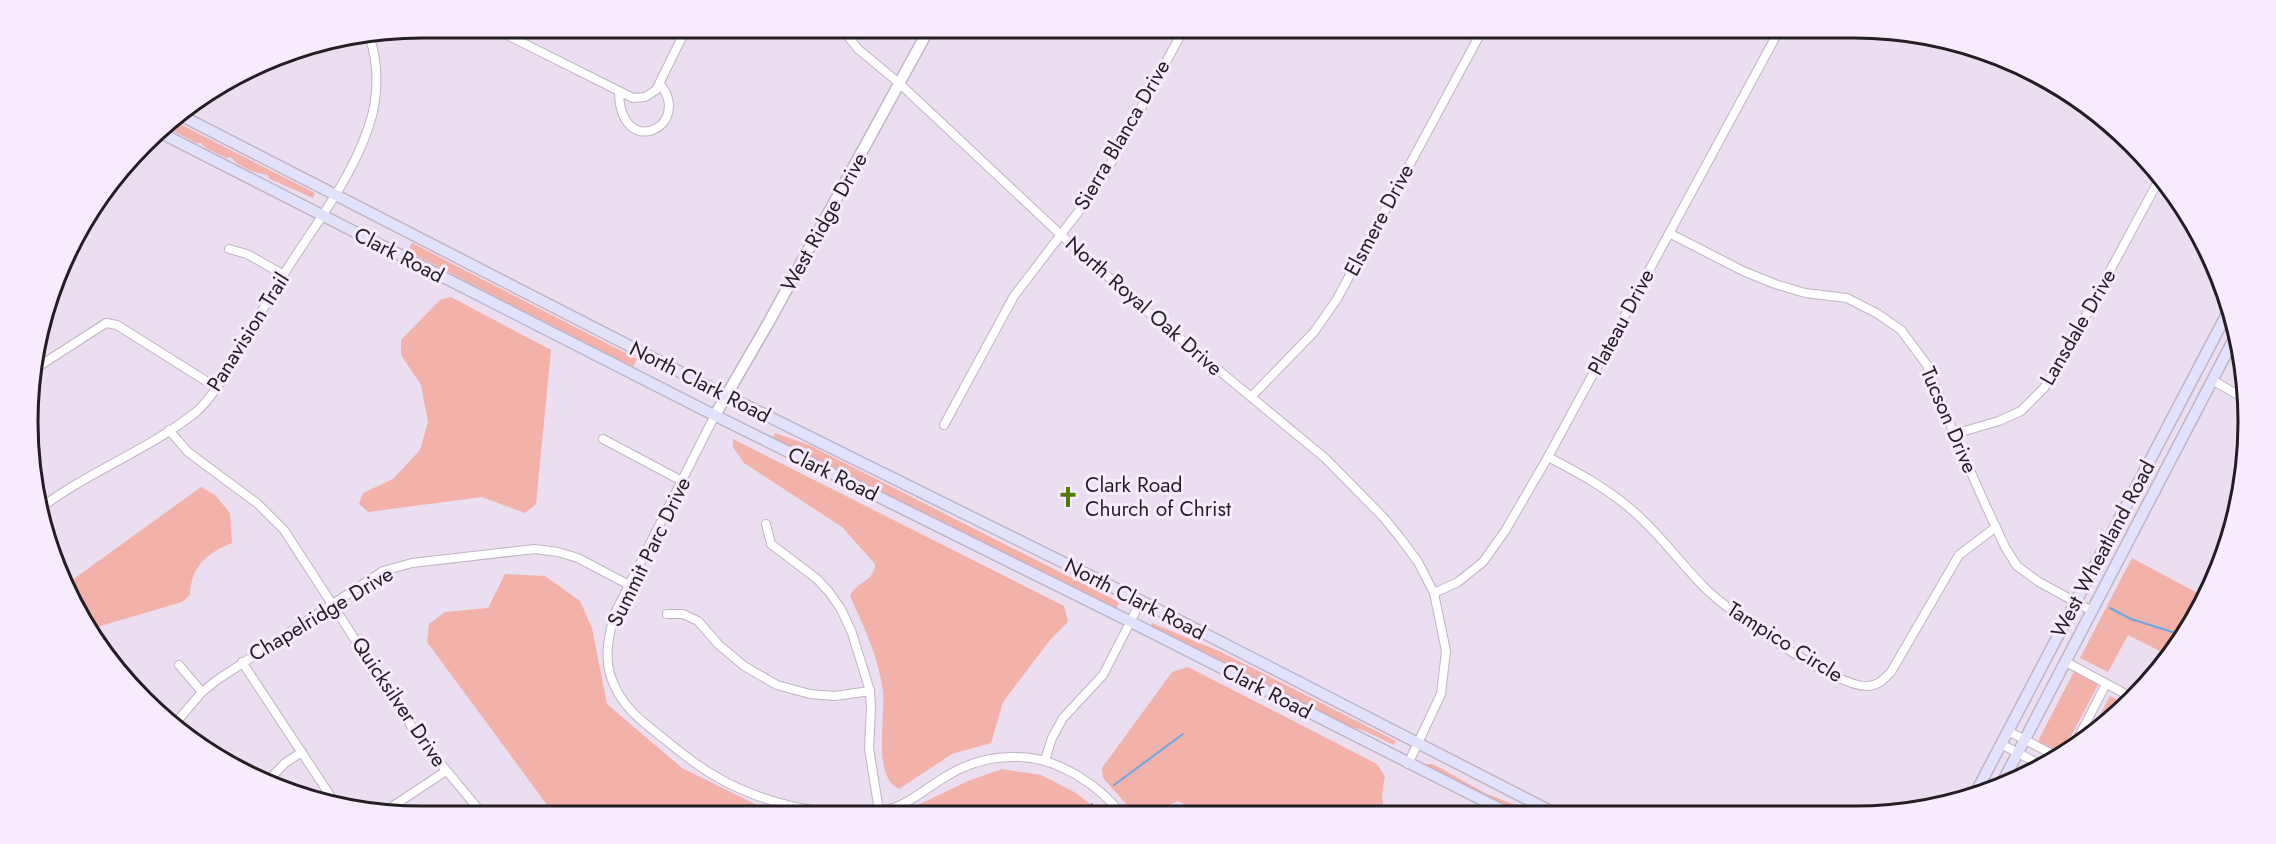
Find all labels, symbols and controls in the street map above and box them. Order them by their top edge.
street label: Sierra Blanca Drive [1067,54,1177,216]
street label: West Ridge Drive [773,147,875,297]
street label: Elsmere Drive [1337,159,1421,281]
street label: Clark Road [349,220,449,290]
street label: North Royal Oak Drive [1059,229,1229,383]
street label: Plateau Drive [1580,263,1662,380]
street label: Lansdale Drive [2033,263,2124,391]
street label: Panavision Trail [199,267,297,397]
street label: North Clark Road [624,334,776,430]
street label: Tucson Drive [1913,362,1985,478]
street label: Clark Road [783,439,883,509]
street label: West Wheatland Road [2044,455,2162,643]
place label: Clark Road Church of Christ [1085,470,1231,524]
street label: Summit Parc Drive [600,472,698,632]
church icon: Clark Road Church of Christ [1056,485,1080,509]
street label: North Clark Road [1059,551,1211,647]
street label: Chapelridge Drive [243,559,399,669]
street label: Tampico Circle [1721,594,1849,690]
street label: Quicksilver Drive [344,631,454,773]
street label: Clark Road [1217,656,1317,726]

